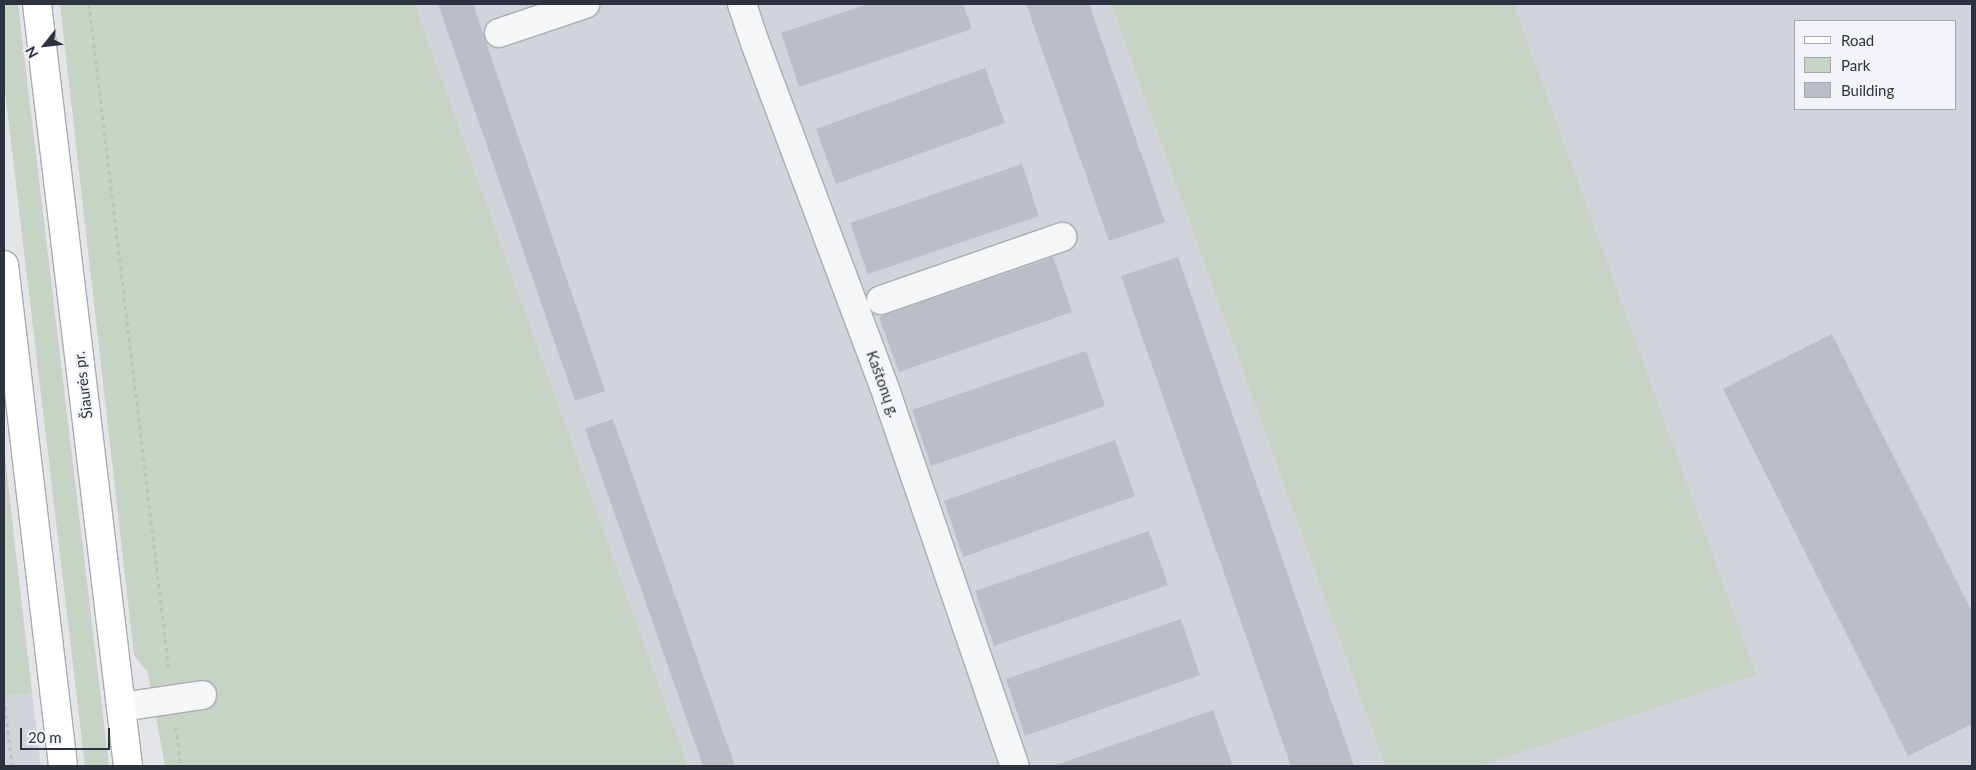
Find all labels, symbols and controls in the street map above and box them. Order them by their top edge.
north arrow [20,20,70,70]
legend [1794,20,1956,110]
text: Road [1841,31,1874,49]
text: N [21,44,41,61]
text: Park [1841,56,1870,74]
text: Building [1841,81,1894,99]
street label: Kaštonų g. [863,348,903,420]
street label: Šiaurės pr. [70,350,96,420]
scale bar [22,718,112,750]
text: 20 m [28,728,62,746]

